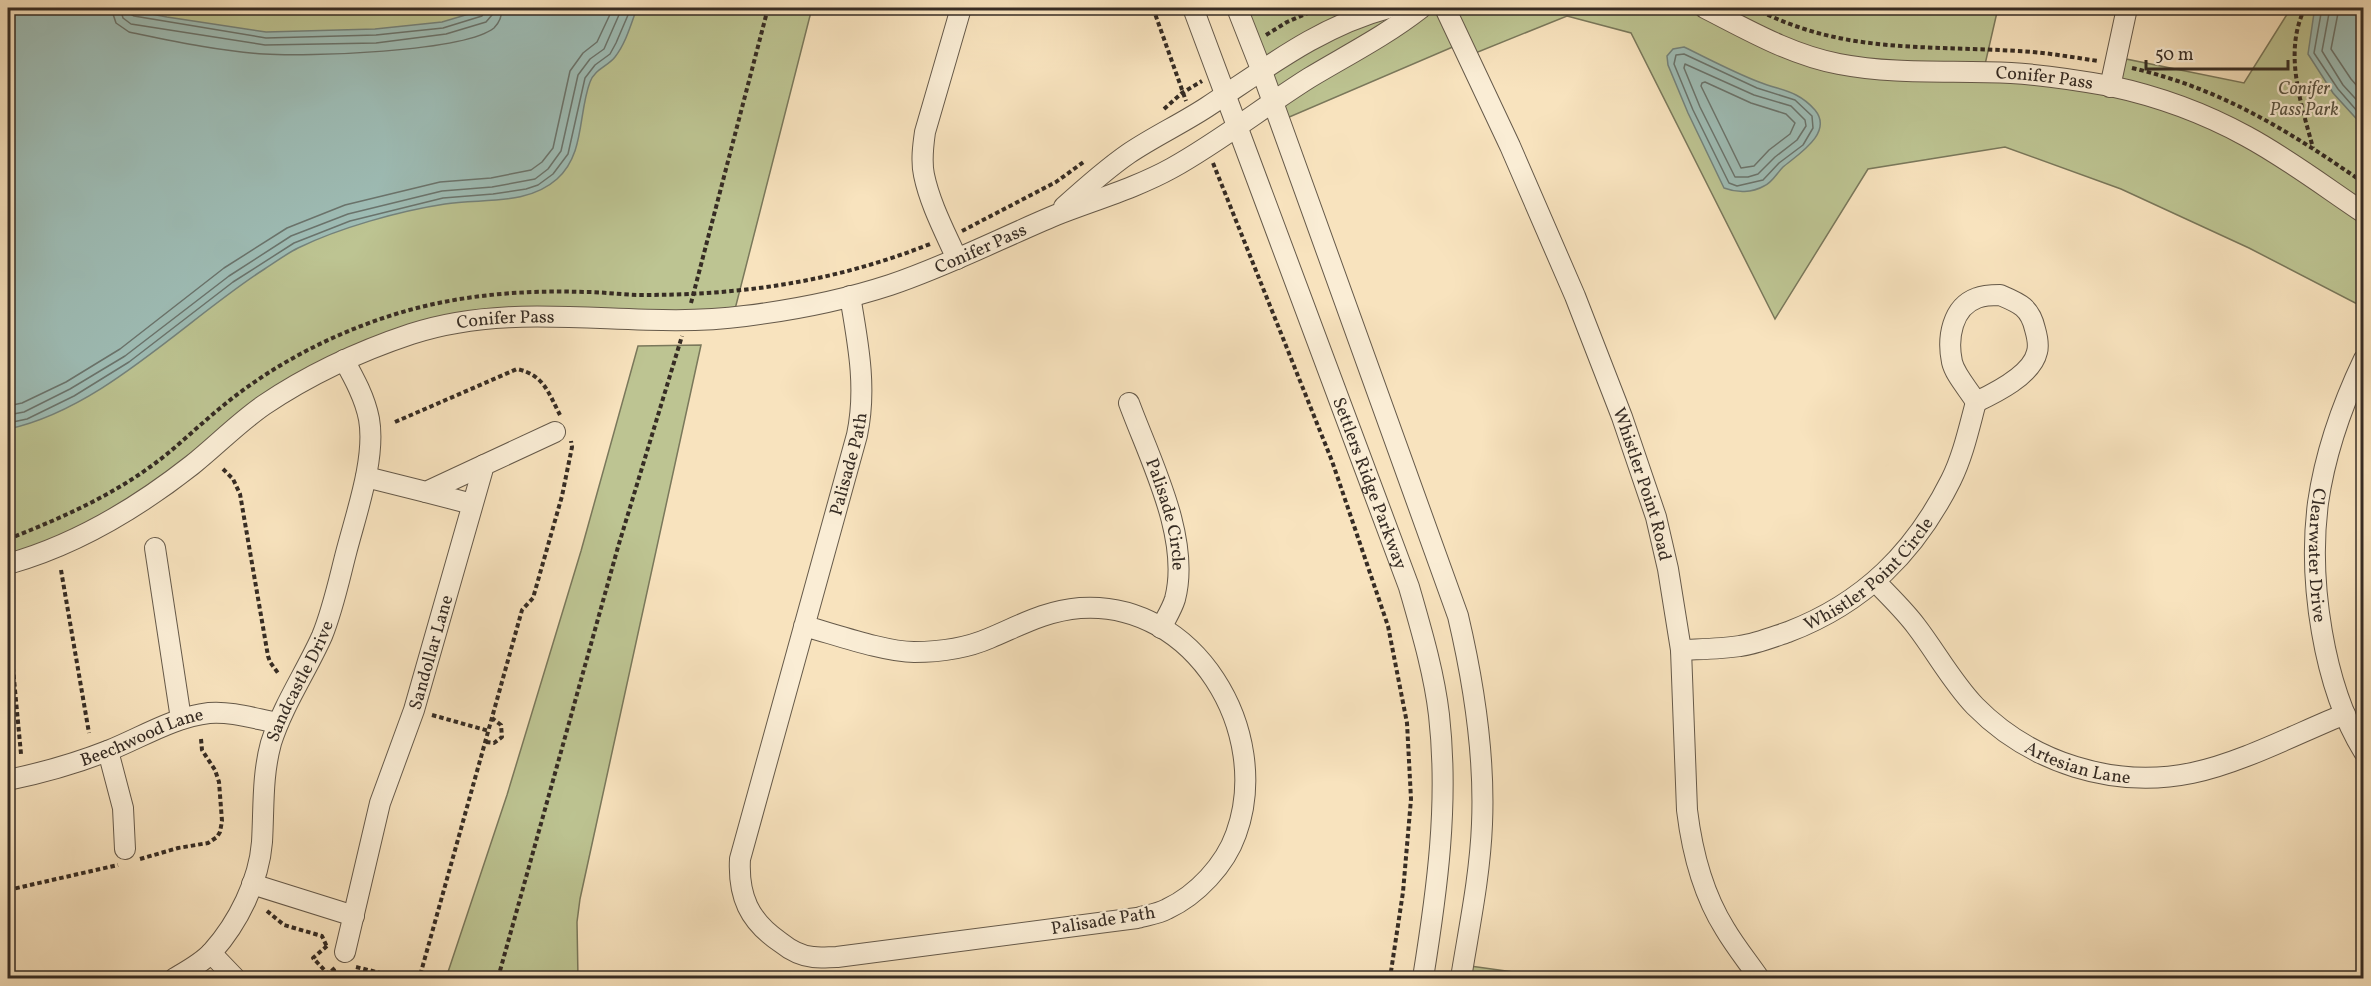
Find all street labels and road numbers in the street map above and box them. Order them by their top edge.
street label: Conifer Pass [1995,61,2095,97]
street label: Conifer Pass [931,218,1031,281]
street label: Conifer Pass [455,305,555,336]
street label: Settlers Ridge Parkway [1325,394,1412,573]
street label: Whistler Point Road [1605,404,1677,563]
street label: Palisade Path [824,411,874,519]
street label: Palisade Circle [1138,455,1190,571]
street label: Clearwater Drive [2301,486,2331,624]
street label: Whistler Point Circle [1800,513,1940,638]
street label: Sandollar Lane [404,592,460,713]
street label: Sandcastle Drive [261,618,341,746]
street label: Beechwood Lane [77,703,206,774]
street label: Artesian Lane [2020,736,2132,791]
street label: Palisade Path [1049,901,1157,942]

